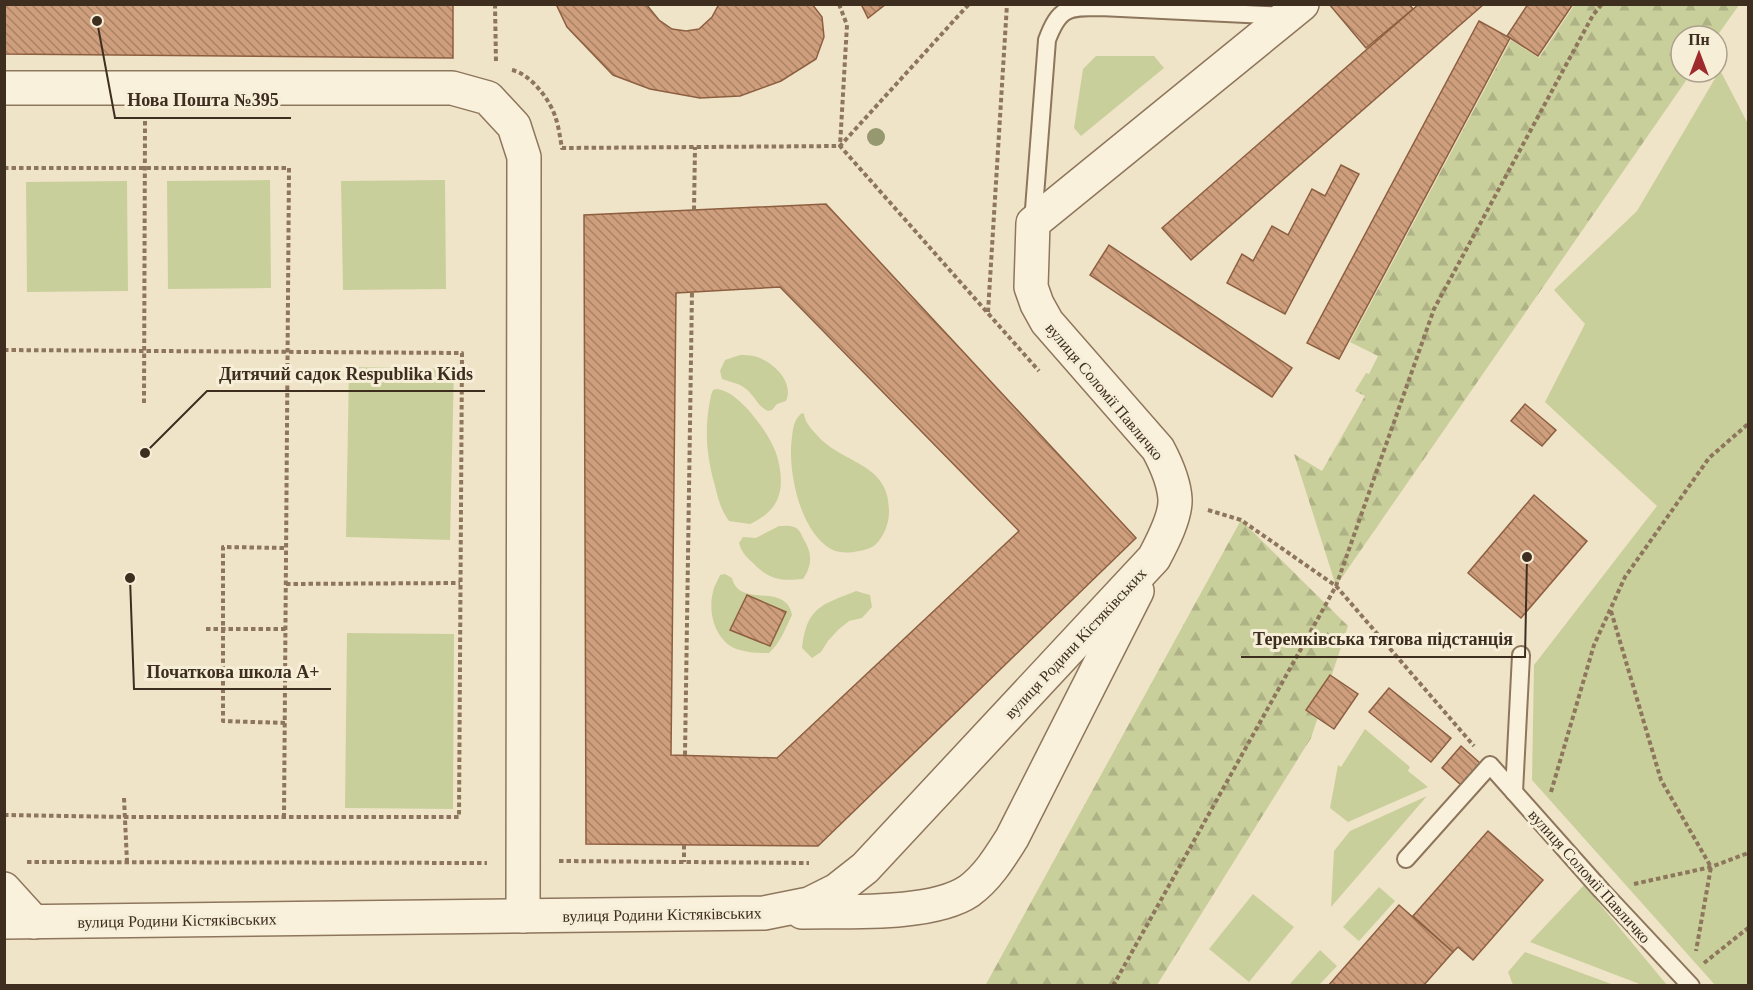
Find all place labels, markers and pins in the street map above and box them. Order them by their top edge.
callout: Нова Пошта №395 [115,82,291,118]
callout: Дитячий садок Respublika Kids [207,355,485,391]
callout: Теремківська тягова підстанція [1241,621,1525,657]
callout: Початкова школа А+ [134,653,331,689]

